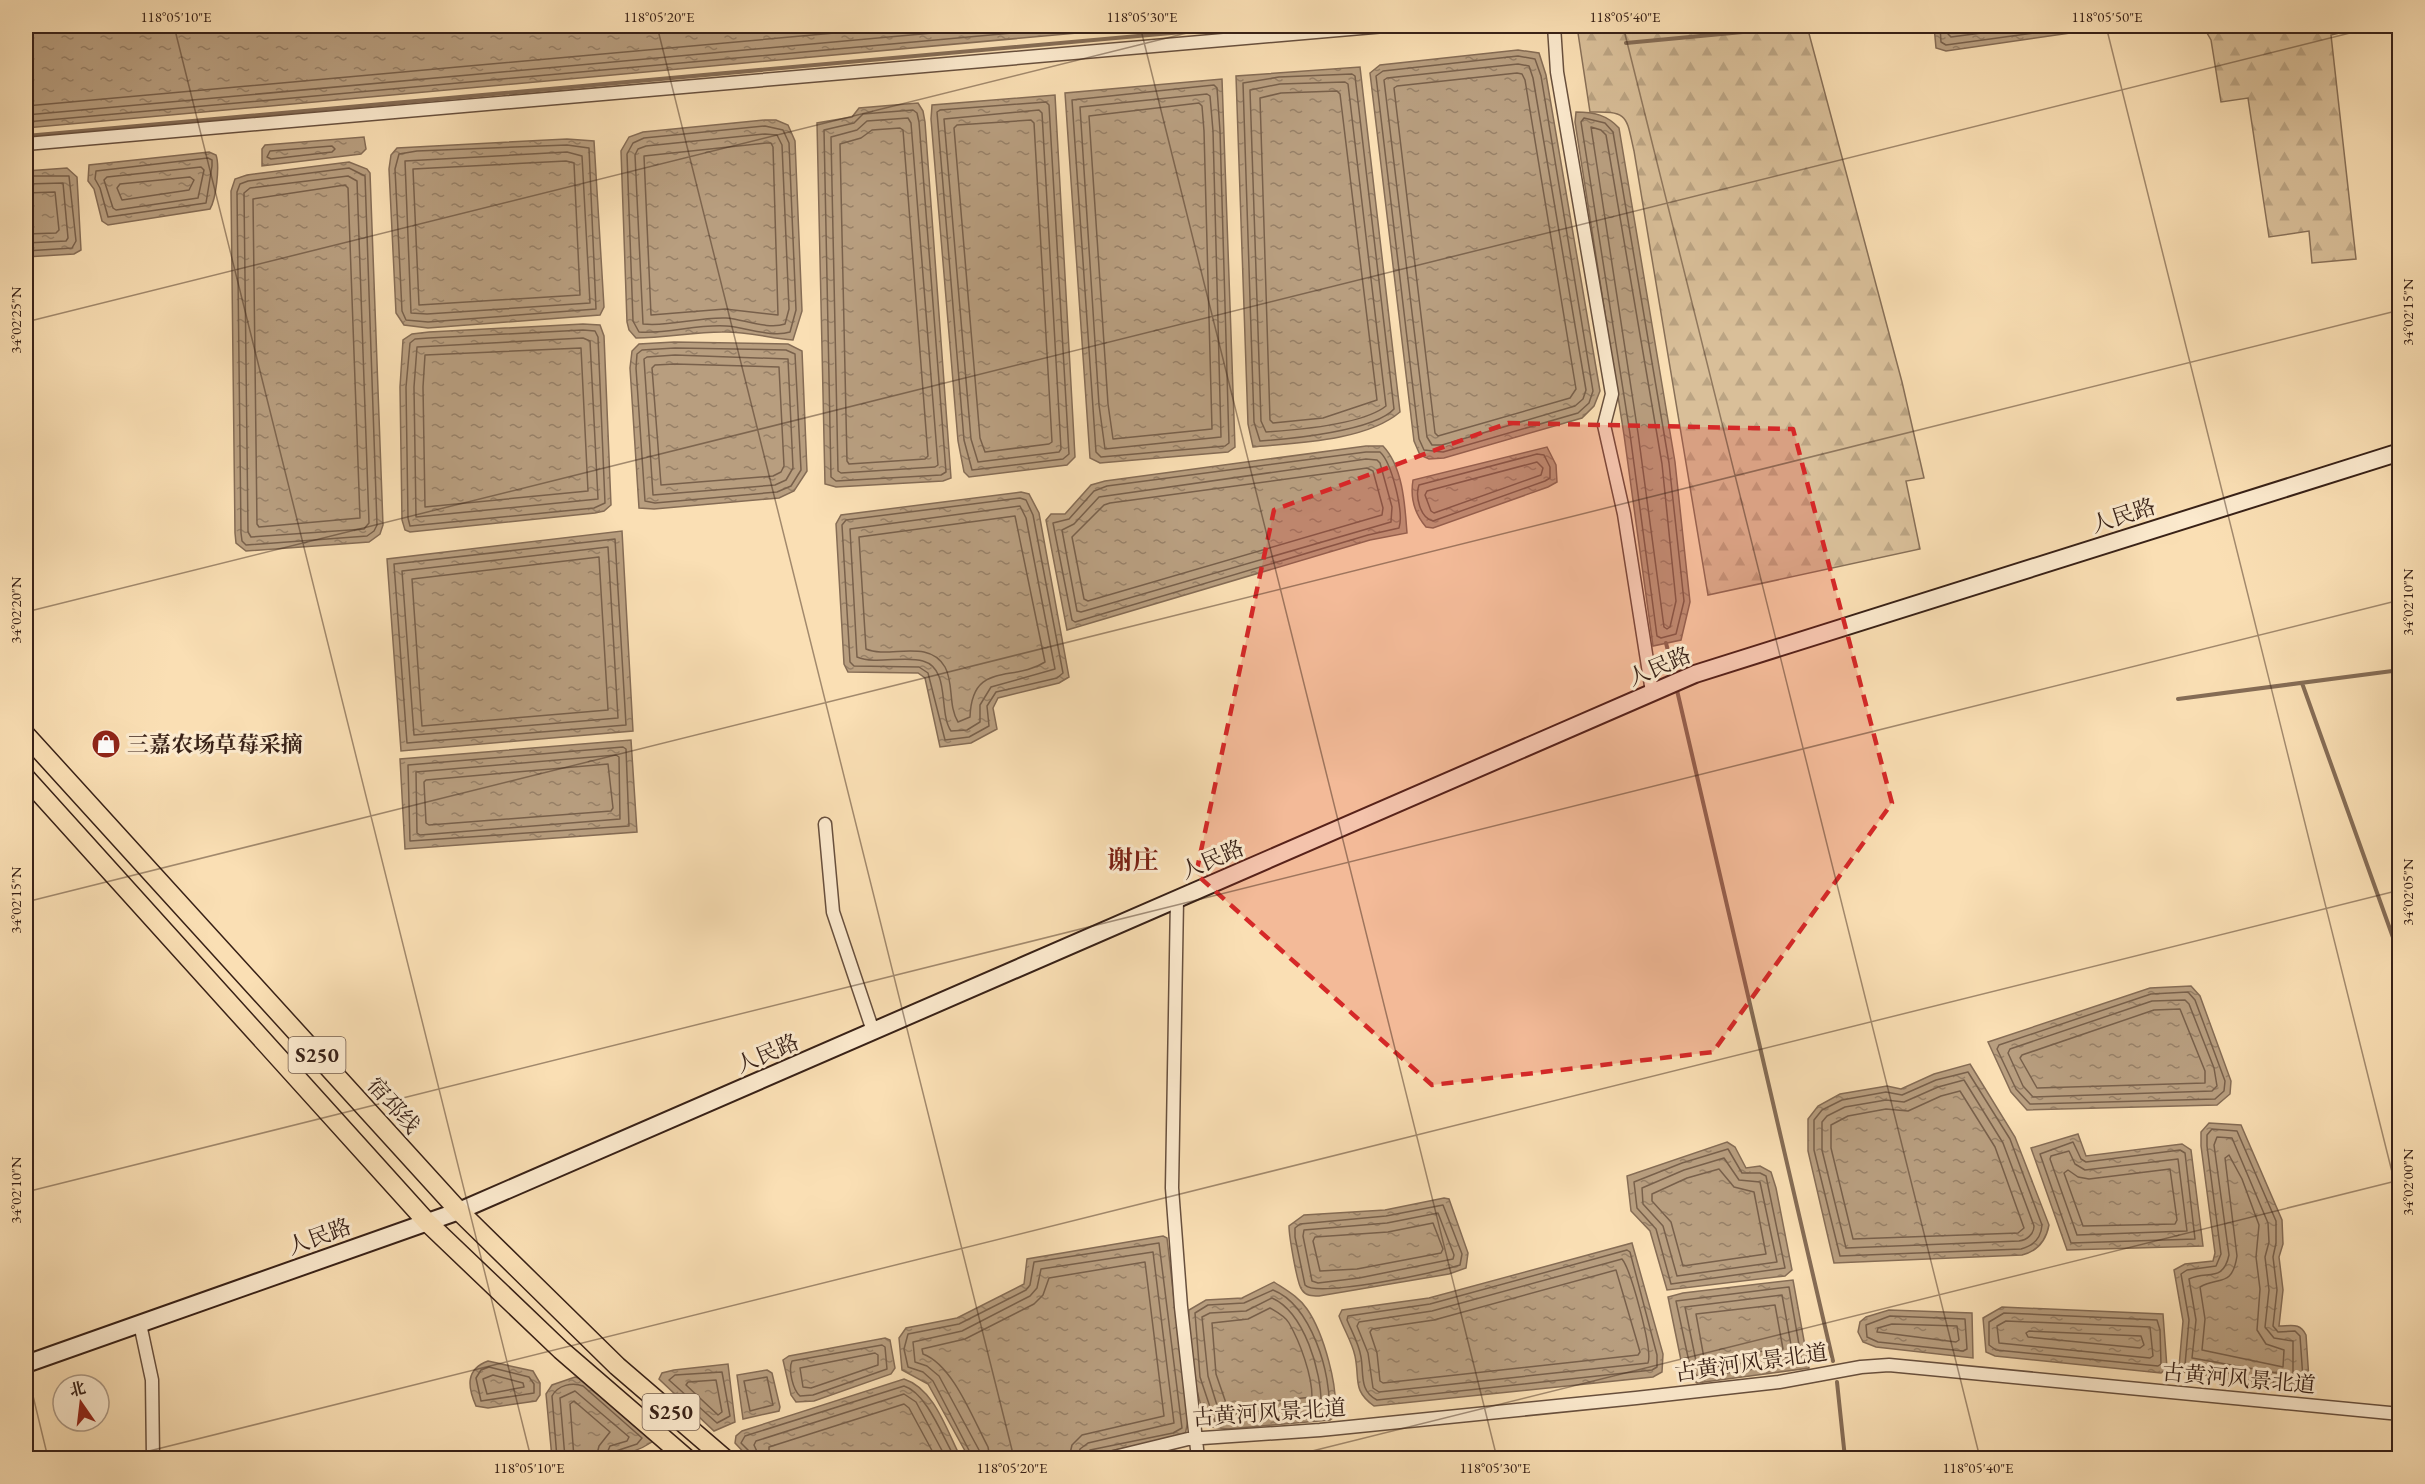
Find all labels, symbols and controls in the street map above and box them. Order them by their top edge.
text: 118°05'10"E [140,7,212,26]
text: 118°05'20"E [623,7,695,26]
text: 118°05'30"E [1106,7,1178,26]
text: 118°05'40"E [1589,7,1661,26]
text: 118°05'50"E [2071,7,2143,26]
text: 34°02'15"N [2398,278,2417,346]
text: 34°02'25"N [6,286,25,354]
street label: 人民路 [2087,491,2159,539]
text: 34°02'10"N [2398,568,2417,636]
text: 34°02'20"N [6,576,25,644]
street label: 人民路 [1623,640,1695,693]
shop icon: 三嘉农场草莓采摘 [90,728,122,760]
place label: 三嘉农场草莓采摘 [127,730,303,759]
street label: 人民路 [1176,833,1248,886]
district label: 谢庄 [1107,843,1159,877]
text: 34°02'05"N [2398,858,2417,926]
text: 34°02'15"N [6,866,25,934]
street label: 人民路 [731,1027,803,1080]
road number: S250 [288,1037,346,1073]
street label: 宿邳线 [361,1071,426,1140]
text: 34°02'00"N [2398,1148,2417,1216]
text: 34°02'10"N [6,1156,25,1224]
street label: 人民路 [283,1212,355,1261]
street label: 古黄河风景北道 [1673,1337,1829,1388]
street label: 古黄河风景北道 [2161,1357,2317,1400]
north arrow [51,1373,111,1433]
text: 北 [67,1377,88,1401]
street label: 古黄河风景北道 [1191,1393,1347,1432]
road number: S250 [642,1394,700,1430]
text: 118°05'10"E [493,1458,565,1477]
text: 118°05'20"E [976,1458,1048,1477]
text: 118°05'30"E [1459,1458,1531,1477]
text: 118°05'40"E [1942,1458,2014,1477]

